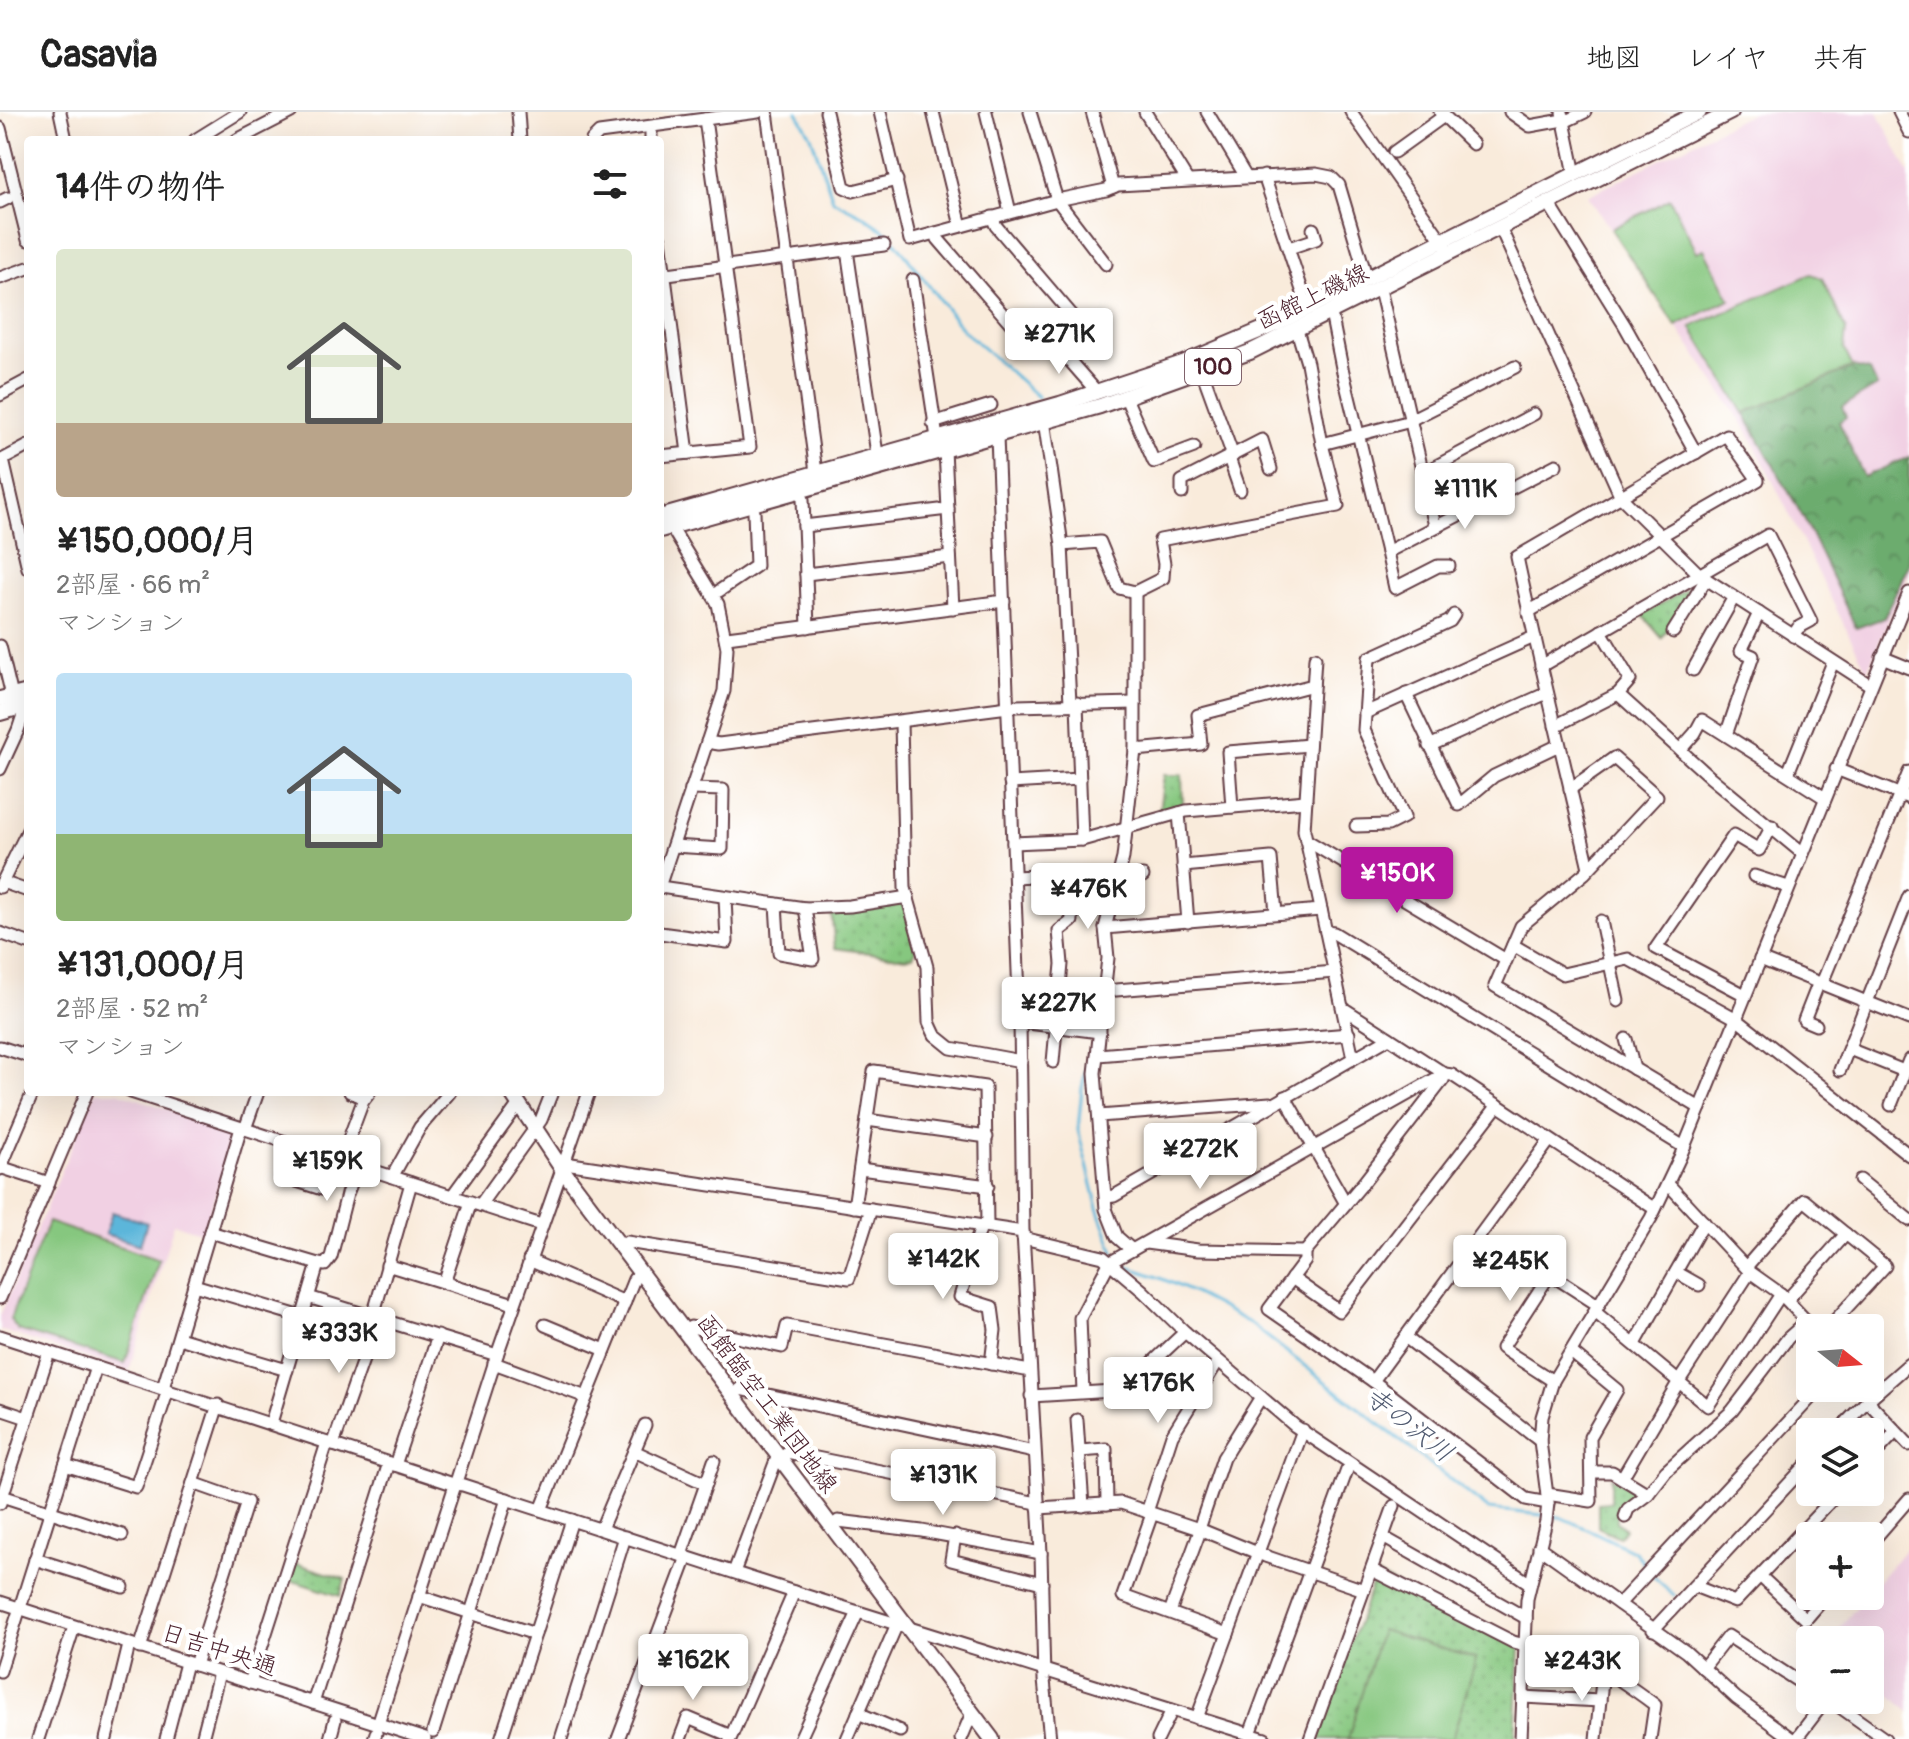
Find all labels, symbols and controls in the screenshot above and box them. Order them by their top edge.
text: Casavia [40,31,157,79]
text: 地図 [1586,41,1642,76]
text: レイヤ [1686,41,1769,76]
text: 共有 [1813,41,1869,76]
icon: filters [588,162,632,206]
text: 14件の物件 [56,166,225,209]
street label: 函館上磯線 [1253,258,1373,336]
icon: home [272,301,416,445]
pin: ¥271K [1003,308,1115,376]
text: ¥271K [1023,318,1095,350]
road number: 100 [1185,349,1241,385]
pin: ¥111K [1409,463,1521,531]
text: ¥111K [1433,473,1497,505]
text: ¥150,000/月 [56,520,259,563]
text: 2部屋 · 66 m² [56,569,210,601]
text: マンション [56,607,185,639]
icon: home [272,725,416,869]
pin: ¥150K [1341,847,1453,915]
text: ¥150K [1359,857,1435,889]
pin: ¥476K [1032,863,1144,931]
text: ¥476K [1049,873,1127,905]
text: ¥131,000/月 [56,944,250,987]
pin: ¥227K [1002,977,1114,1045]
text: ¥227K [1020,987,1096,1019]
text: 2部屋 · 52 m² [56,993,208,1025]
text: マンション [56,1031,185,1063]
pin: ¥272K [1144,1123,1256,1191]
text: ¥272K [1162,1133,1238,1165]
pin: ¥159K [271,1135,383,1203]
text: ¥159K [291,1145,363,1177]
pin: ¥142K [887,1233,999,1301]
pin: ¥245K [1454,1235,1566,1303]
text: ¥142K [906,1243,980,1275]
text: ¥245K [1471,1245,1549,1277]
pin: ¥333K [283,1307,395,1375]
street label: 函館臨空工業団地線 [690,1309,844,1499]
north arrow [1796,1314,1884,1402]
map controls [1796,1314,1884,1714]
text: ¥333K [300,1317,378,1349]
pin: ¥176K [1102,1357,1214,1425]
text: ¥176K [1122,1367,1194,1399]
water label: 寺の沢川 [1358,1380,1460,1470]
button: layers [1796,1418,1884,1506]
pin: ¥131K [887,1449,999,1517]
text: ¥131K [909,1459,977,1491]
button: + [1796,1522,1884,1610]
street label: 日吉中央通 [157,1618,281,1682]
button: − [1796,1626,1884,1714]
pin: ¥162K [637,1634,749,1702]
pin: ¥243K [1526,1635,1638,1703]
text: ¥162K [656,1644,730,1676]
text: ¥243K [1543,1645,1621,1677]

